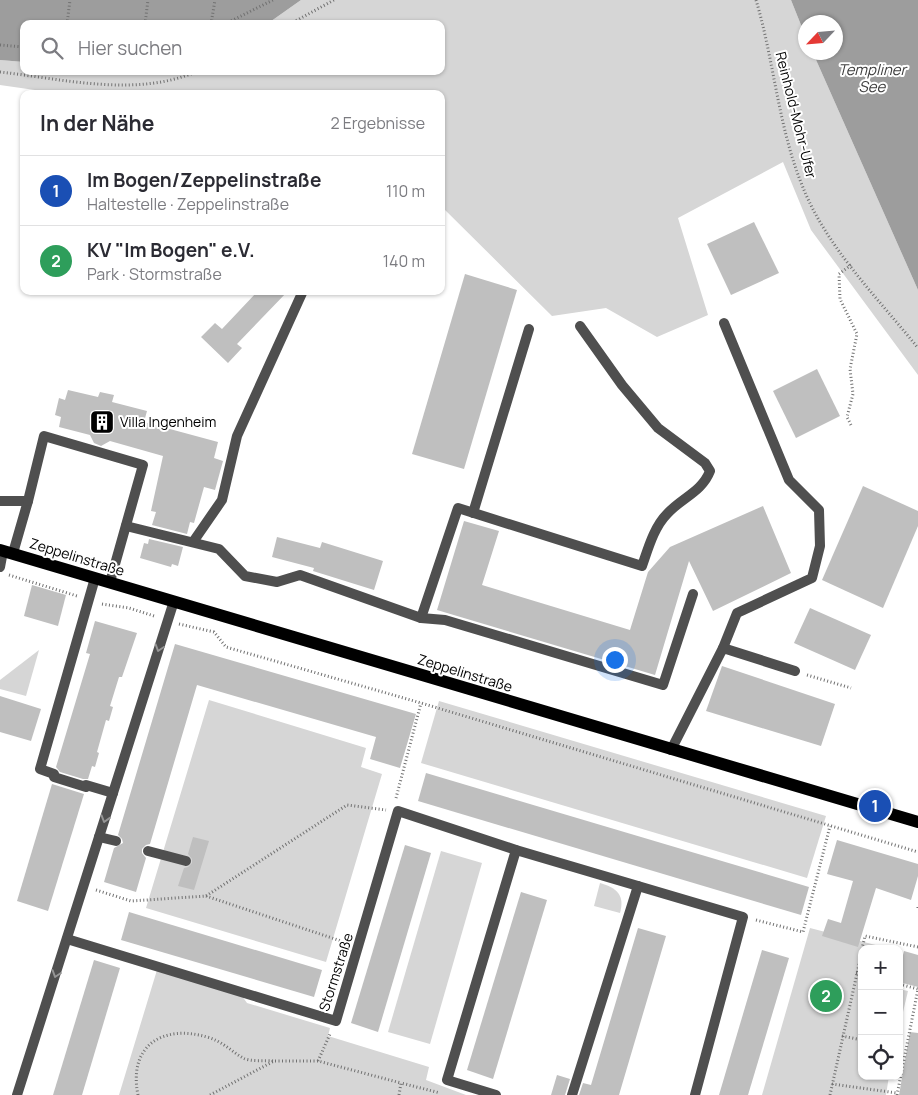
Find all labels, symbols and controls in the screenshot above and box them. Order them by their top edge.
north arrow [798,15,843,60]
search box [20,20,445,75]
icon: search [38,34,66,62]
text: Hier suchen [78,35,182,61]
street label: Reinhold-Mohr-Ufer [772,50,821,180]
water label: Templiner See [838,59,909,97]
text: In der Nähe [40,109,154,137]
text: 2 Ergebnisse [330,112,425,134]
text: Im Bogen/Zeppelinstraße [87,167,321,193]
text: 1 [52,180,60,202]
text: 110 m [386,180,425,202]
text: Haltestelle · Zeppelinstraße [87,193,289,215]
text: KV "Im Bogen" e.V. [87,237,255,263]
text: 2 [51,250,61,272]
text: 140 m [383,250,425,272]
text: Park · Stormstraße [87,263,222,285]
building icon: Villa Ingenheim [89,409,115,435]
place label: Villa Ingenheim [120,412,216,431]
street label: Zeppelinstraße [27,533,127,580]
one-way arrow [155,643,165,651]
your location [602,647,628,673]
street label: Zeppelinstraße [415,649,515,696]
pin: 1 [859,787,891,825]
one-way arrow [100,815,110,823]
street label: Stormstraße [314,930,357,1013]
map controls [858,945,903,1080]
button: + [858,945,903,990]
one-way arrow [51,969,61,978]
pin: 2 [810,977,842,1015]
button: − [858,990,903,1035]
button: locate [858,1035,903,1080]

